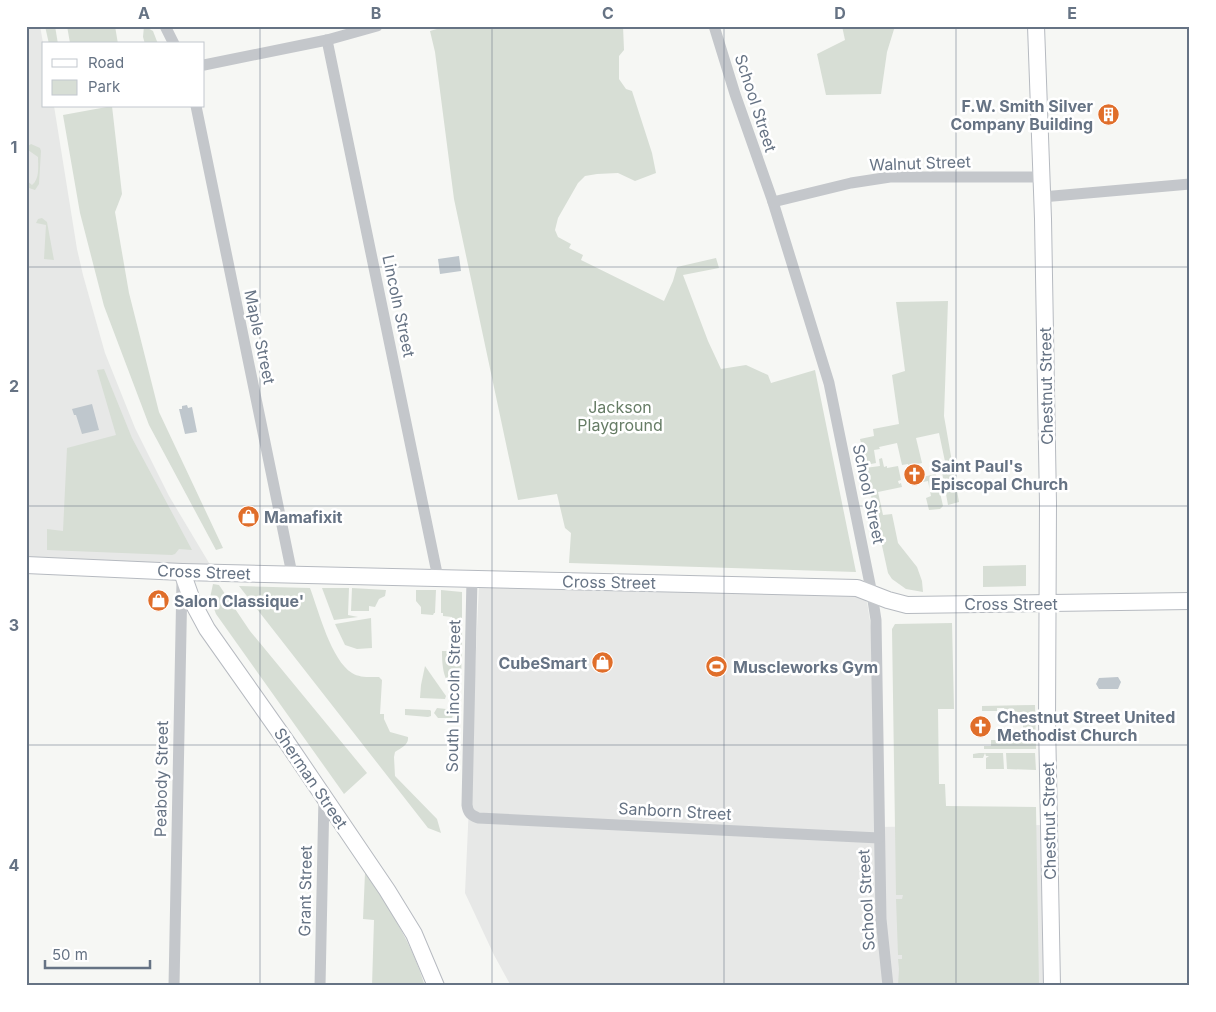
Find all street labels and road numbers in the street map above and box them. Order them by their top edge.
street label: School Street [731,52,781,154]
street label: Walnut Street [869,151,971,175]
street label: Lincoln Street [378,253,420,359]
street label: Maple Street [240,288,280,386]
street label: Chestnut Street [1035,327,1057,445]
street label: School Street [849,442,889,546]
street label: Cross Street [157,560,251,584]
street label: Cross Street [562,571,656,593]
street label: Cross Street [964,594,1058,614]
street label: South Lincoln Street [442,620,464,772]
street label: Peabody Street [150,721,172,837]
street label: Sherman Street [270,724,352,832]
street label: Chestnut Street [1038,762,1060,880]
street label: Sanborn Street [618,798,732,824]
street label: Grant Street [294,845,316,937]
street label: School Street [853,849,879,951]

